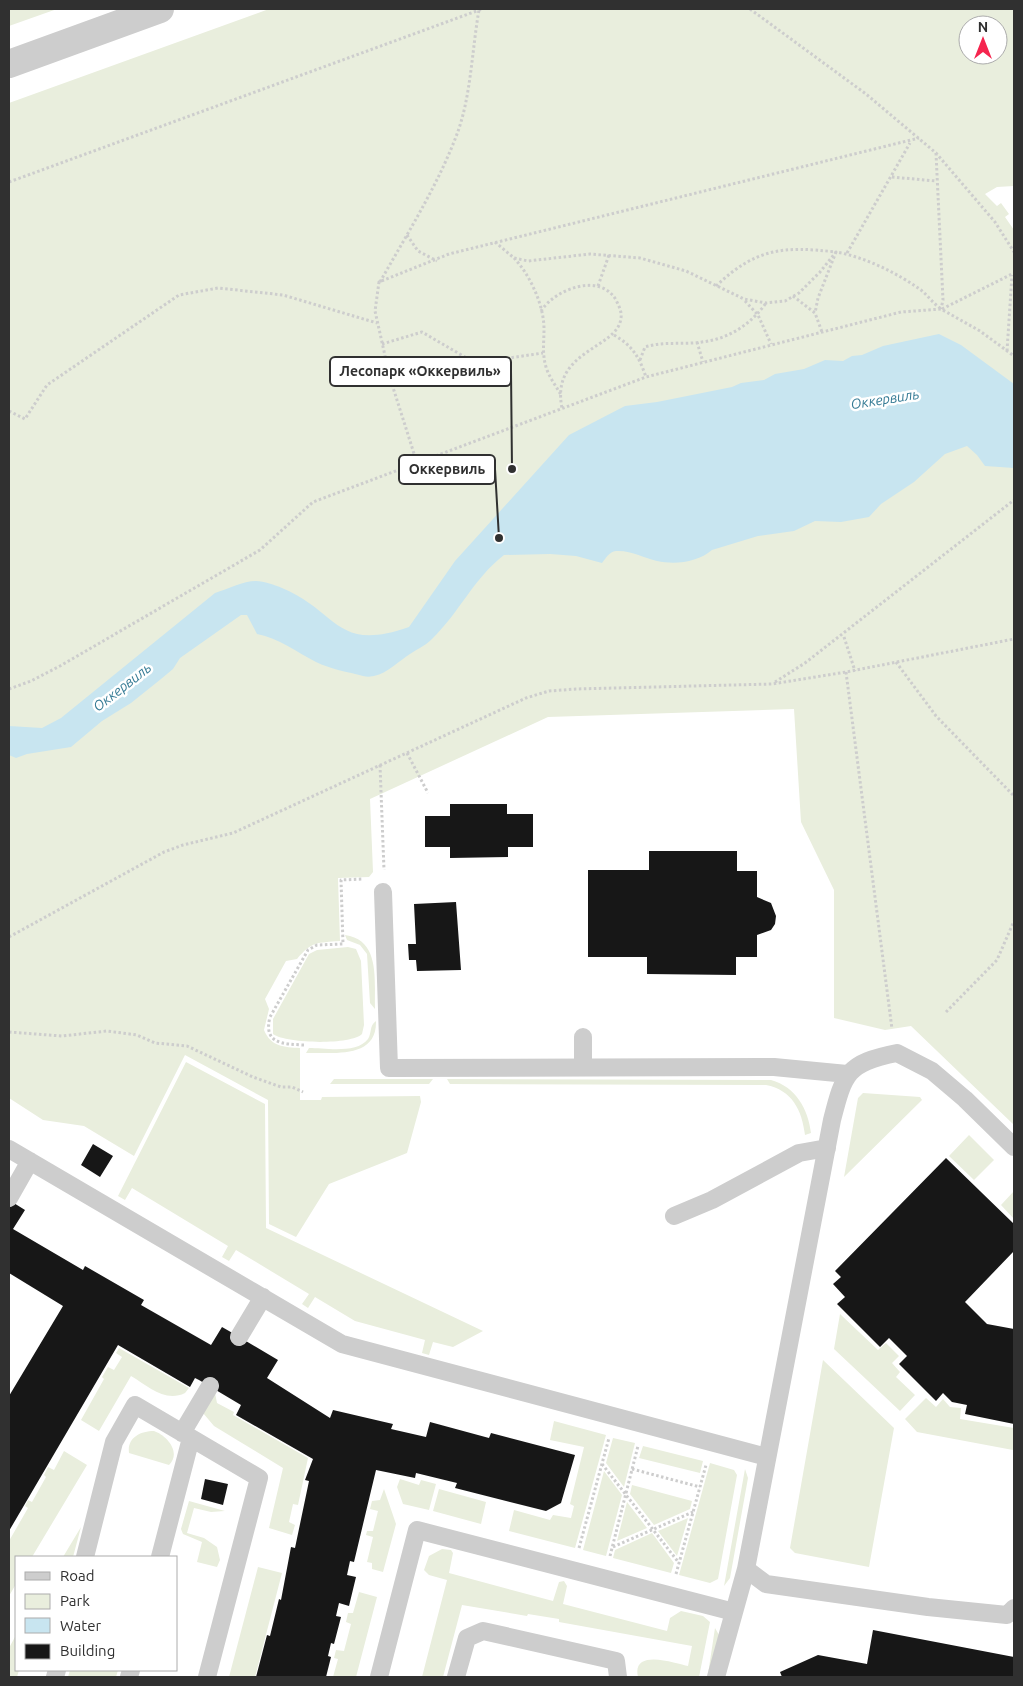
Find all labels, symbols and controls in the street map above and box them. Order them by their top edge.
north arrow [958,15,1008,65]
text: N [978,19,988,35]
callout: Лесопарк «Оккервиль» [330,357,511,386]
text: Лесопарк «Оккервиль» [339,363,501,379]
water label: Оккервиль [850,386,920,412]
callout: Оккервиль [399,455,495,484]
text: Оккервиль [409,461,485,477]
water label: Оккервиль [90,659,154,715]
legend [15,1556,178,1671]
text: Road [60,1567,95,1584]
text: Park [60,1592,90,1609]
text: Water [60,1617,101,1634]
text: Building [60,1642,115,1659]

